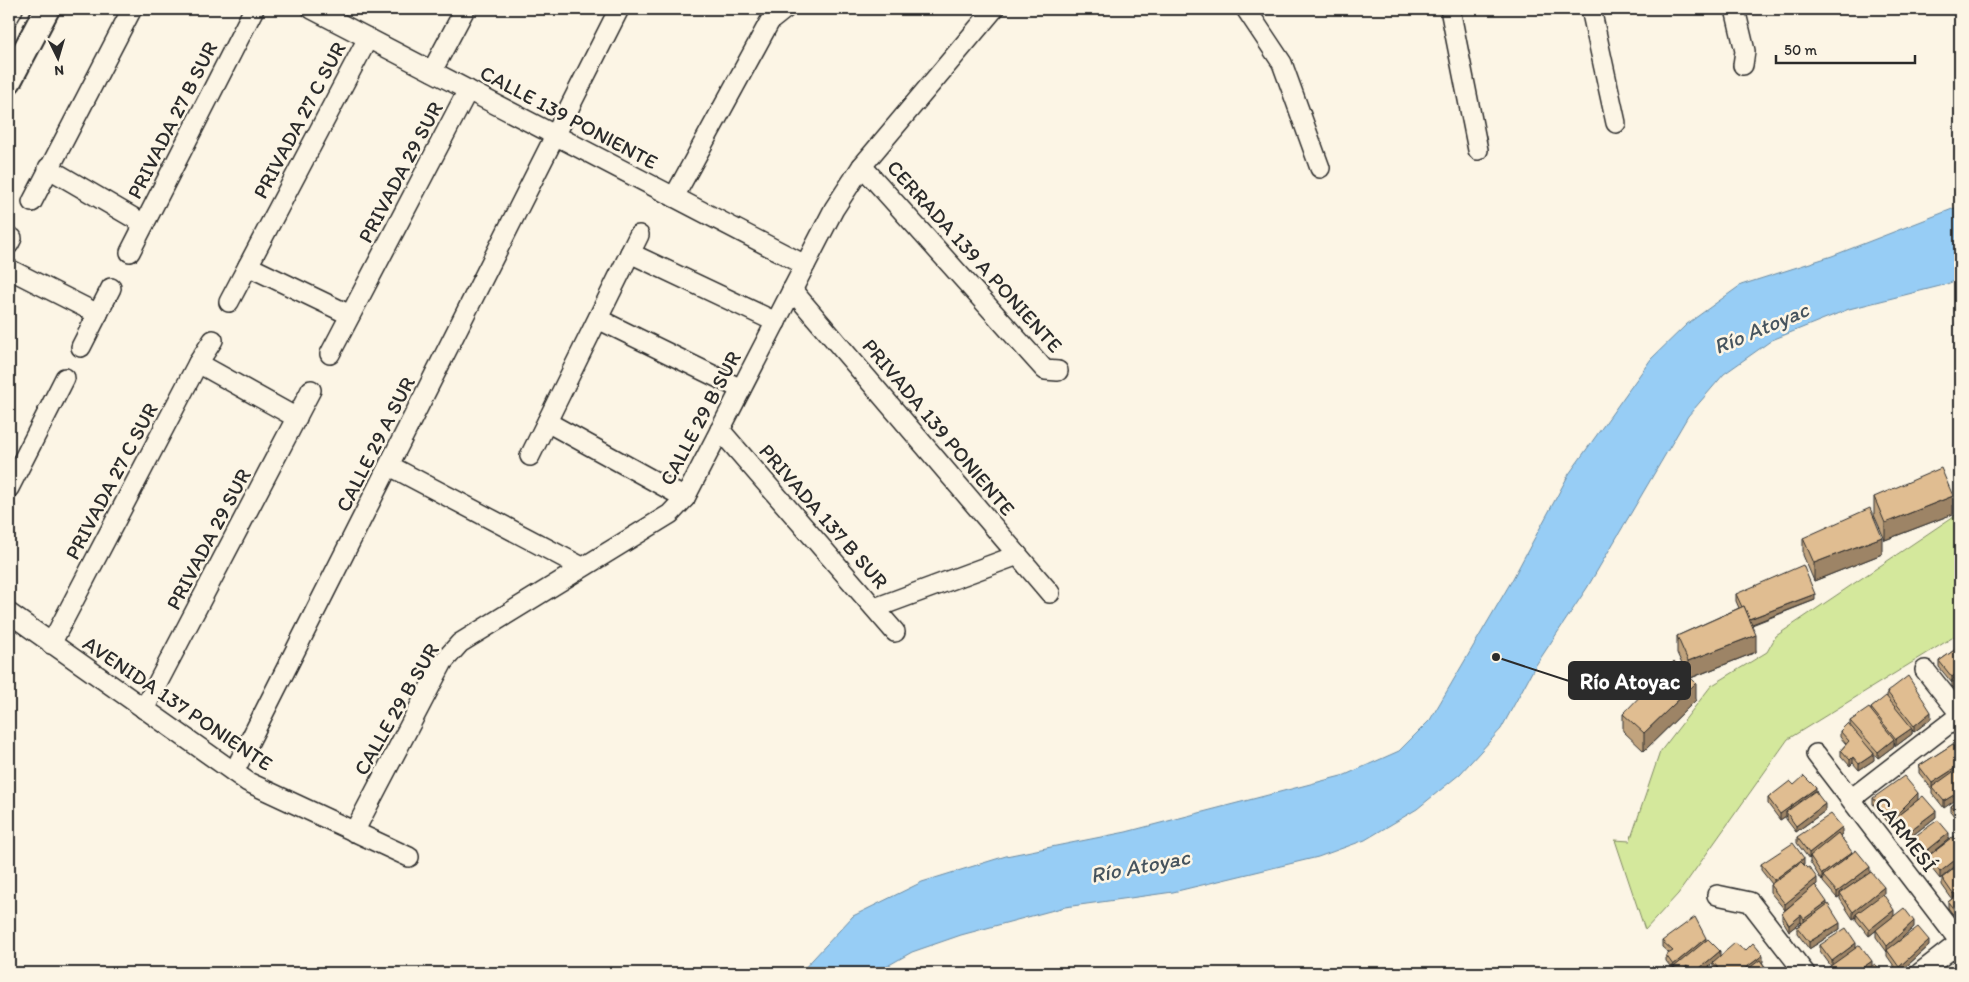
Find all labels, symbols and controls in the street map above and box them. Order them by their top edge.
north arrow [32,32,82,82]
scale bar [1776,32,1915,64]
street label: PRIVADA 27 B SUR [122,37,222,203]
street label: PRIVADA 27 C SUR [247,38,351,202]
text: 50 m [1784,41,1817,59]
street label: CALLE 139 PONIENTE [476,60,662,174]
text: N [54,62,65,79]
street label: PRIVADA 29 SUR [352,97,448,247]
street label: CERRADA 139 A PONIENTE [882,155,1068,357]
water label: Río Atoyac [1709,295,1814,360]
street label: PRIVADA 139 PONIENTE [858,333,1020,521]
street label: CALLE 29 B SUR [654,347,746,489]
street label: CALLE 29 A SUR [330,372,420,516]
street label: PRIVADA 27 C SUR [59,399,163,563]
street label: PRIVADA 137 B SUR [754,438,894,594]
street label: PRIVADA 29 SUR [160,464,256,614]
street label: AVENIDA 137 PONIENTE [78,630,278,776]
street label: CALLE 29 B SUR [348,638,444,779]
callout: Río Atoyac [1569,662,1690,699]
text: Río Atoyac [1580,668,1681,695]
street label: CARMESÍ [1870,791,1942,877]
water label: Río Atoyac [1088,843,1194,889]

